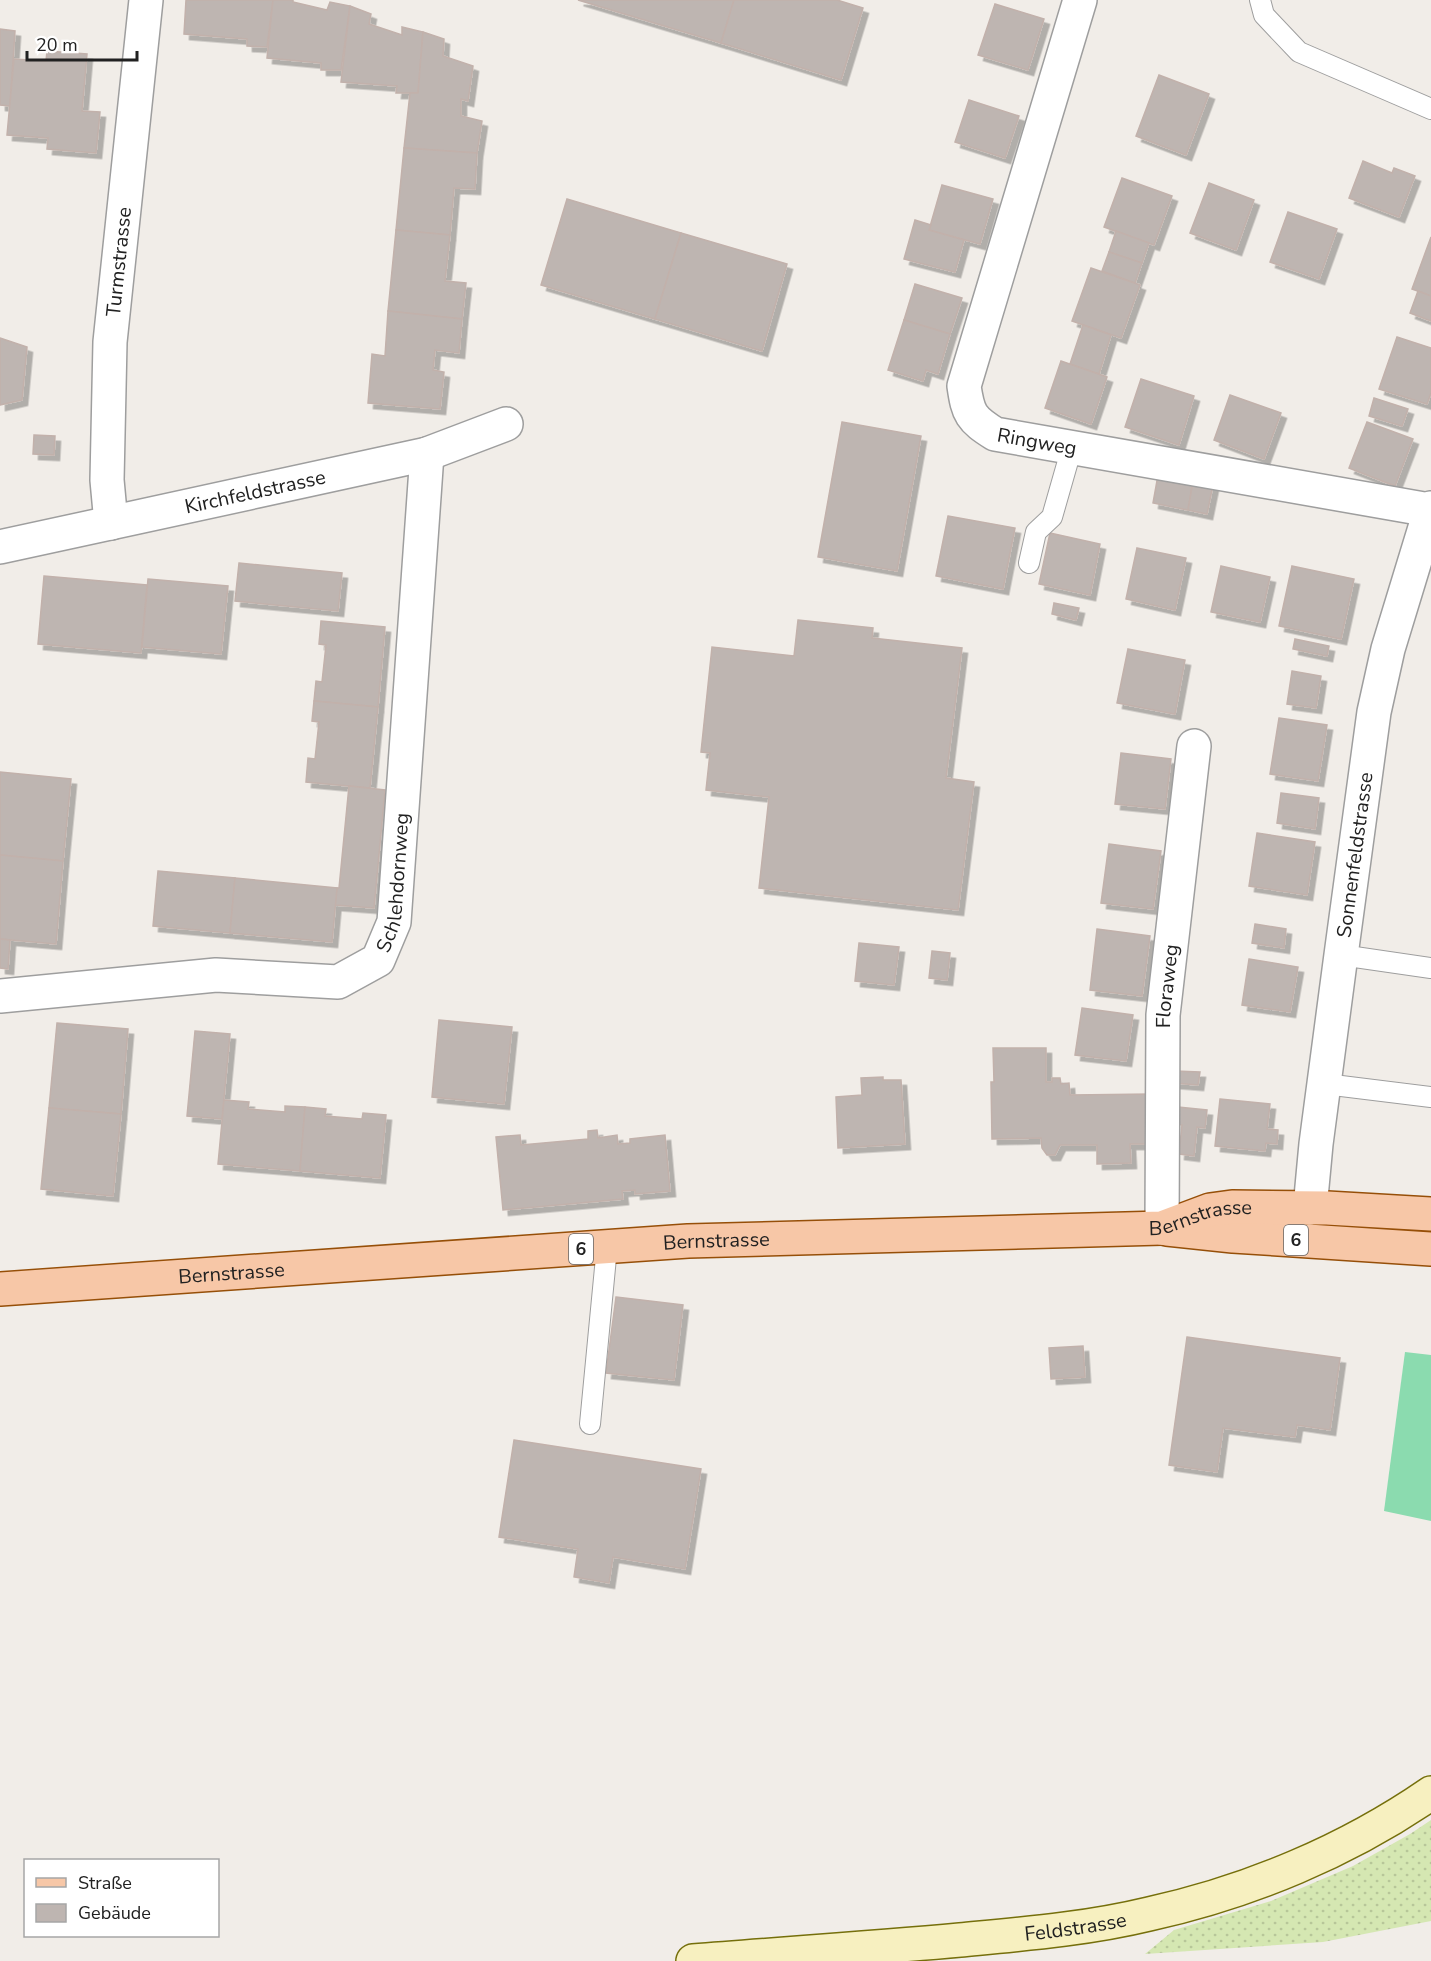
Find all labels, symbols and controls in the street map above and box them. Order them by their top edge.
scale bar [27,24,136,62]
text: 20 m [36,33,78,57]
street label: Turmstrasse [99,205,138,318]
street label: Ringweg [995,421,1079,462]
street label: Kirchfeldstrasse [182,463,328,520]
street label: Sonnenfeldstrasse [1330,770,1379,939]
street label: Schlehdornweg [369,812,415,956]
street label: Floraweg [1149,943,1185,1028]
street label: Bernstrasse [1148,1193,1252,1242]
street label: Bernstrasse [662,1225,770,1256]
road number: 6 [1284,1225,1308,1255]
road number: 6 [569,1234,593,1264]
street label: Bernstrasse [177,1256,286,1290]
legend [24,1859,219,1937]
text: Straße [78,1871,132,1895]
text: Gebäude [78,1901,151,1925]
street label: Feldstrasse [1023,1906,1129,1947]

